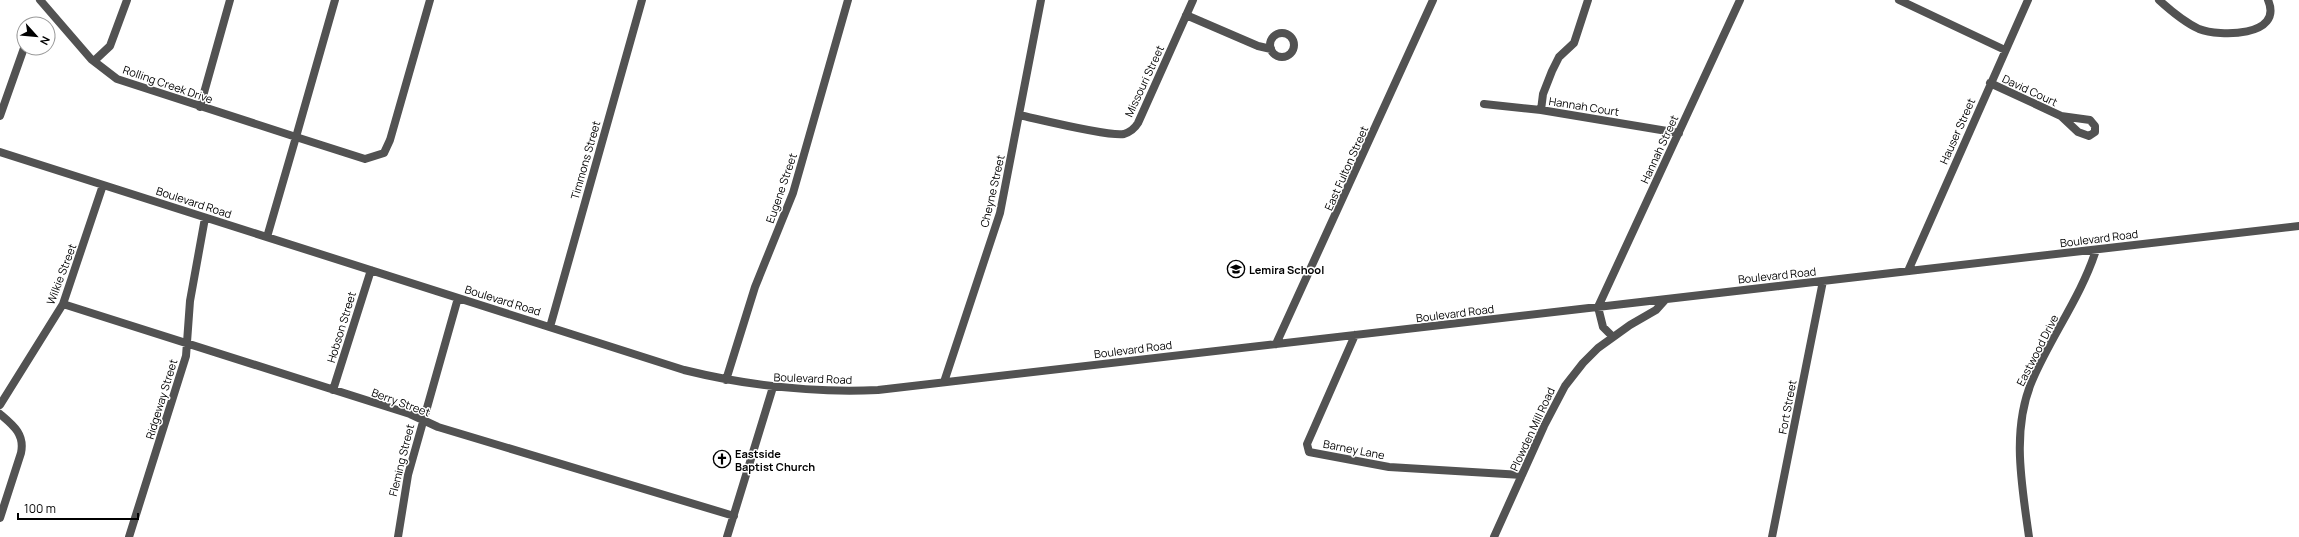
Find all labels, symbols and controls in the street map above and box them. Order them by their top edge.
north arrow [16,16,56,56]
text: N [37,34,54,48]
street label: Missouri Street [1121,43,1167,119]
street label: Rolling Creek Drive [121,62,216,107]
street label: David Court [2000,71,2060,109]
street label: Hannah Court [1548,93,1620,119]
street label: Hauser Street [1936,96,1978,166]
street label: Hannah Street [1637,112,1681,186]
street label: Timmons Street [567,119,603,201]
street label: East Fulton Street [1321,123,1371,213]
street label: Eugene Street [762,151,800,225]
street label: Cheyne Street [976,153,1008,229]
street label: Boulevard Road [154,183,234,221]
street label: Boulevard Road [2059,226,2139,250]
street label: Wilkie Street [42,241,80,307]
school or university icon: Lemira School [1226,259,1246,279]
place label: Lemira School [1249,262,1324,277]
street label: Boulevard Road [1737,263,1817,287]
street label: Boulevard Road [463,281,543,319]
street label: Hobson Street [323,290,359,364]
street label: Boulevard Road [1415,301,1495,325]
street label: Eastwood Drive [2013,311,2062,388]
street label: Boulevard Road [1093,337,1173,361]
street label: Ridgeway Street [142,357,180,441]
street label: Boulevard Road [773,369,853,387]
street label: Fort Street [1774,379,1800,435]
street label: Berry Street [370,384,432,420]
street label: Plowden Mill Road [1506,385,1558,473]
street label: Fleming Street [385,422,417,498]
street label: Barney Lane [1322,436,1387,462]
place label: Eastside Baptist Church [735,446,815,474]
church icon: Eastside Baptist Church [712,449,732,469]
scale bar [18,495,138,521]
text: 100 m [24,500,56,517]

